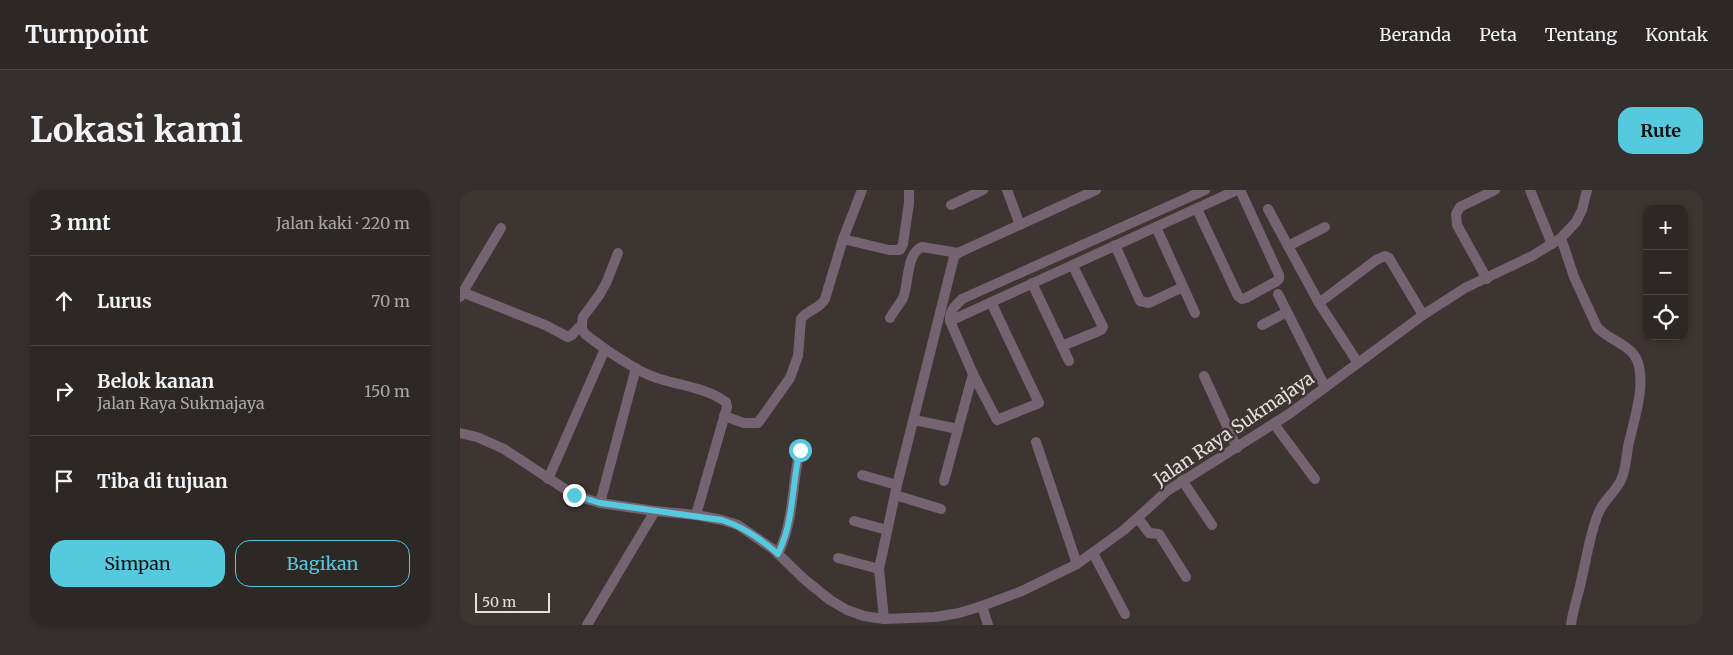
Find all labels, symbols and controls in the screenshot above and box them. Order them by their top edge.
text: Turnpoint [25,19,148,50]
text: Beranda [1379,23,1451,46]
text: Peta [1479,23,1517,46]
text: Tentang [1545,23,1617,46]
text: Kontak [1645,23,1708,46]
button: Rute [1618,107,1703,154]
text: Lokasi kami [30,108,243,152]
map controls [1643,205,1688,340]
button: + [1643,205,1688,250]
text: 3 mnt [50,209,111,236]
text: Jalan kaki · 220 m [276,213,410,233]
button: − [1643,250,1688,295]
icon: ahead [50,287,78,315]
text: Lurus [97,289,152,313]
text: 70 m [371,291,410,311]
button: locate [1643,295,1688,340]
street label: Jalan Raya Sukmajaya [1148,366,1319,491]
text: Belok kanan [97,369,214,393]
icon: right [50,377,78,405]
text: 150 m [364,381,410,401]
text: Jalan Raya Sukmajaya [97,393,265,413]
route start [789,439,812,462]
icon: arrive [50,467,78,495]
text: Tiba di tujuan [97,469,228,493]
route end [563,484,586,507]
button: Simpan [50,540,225,587]
button: Bagikan [235,540,410,587]
scale bar [475,590,550,613]
text: 50 m [482,593,516,611]

